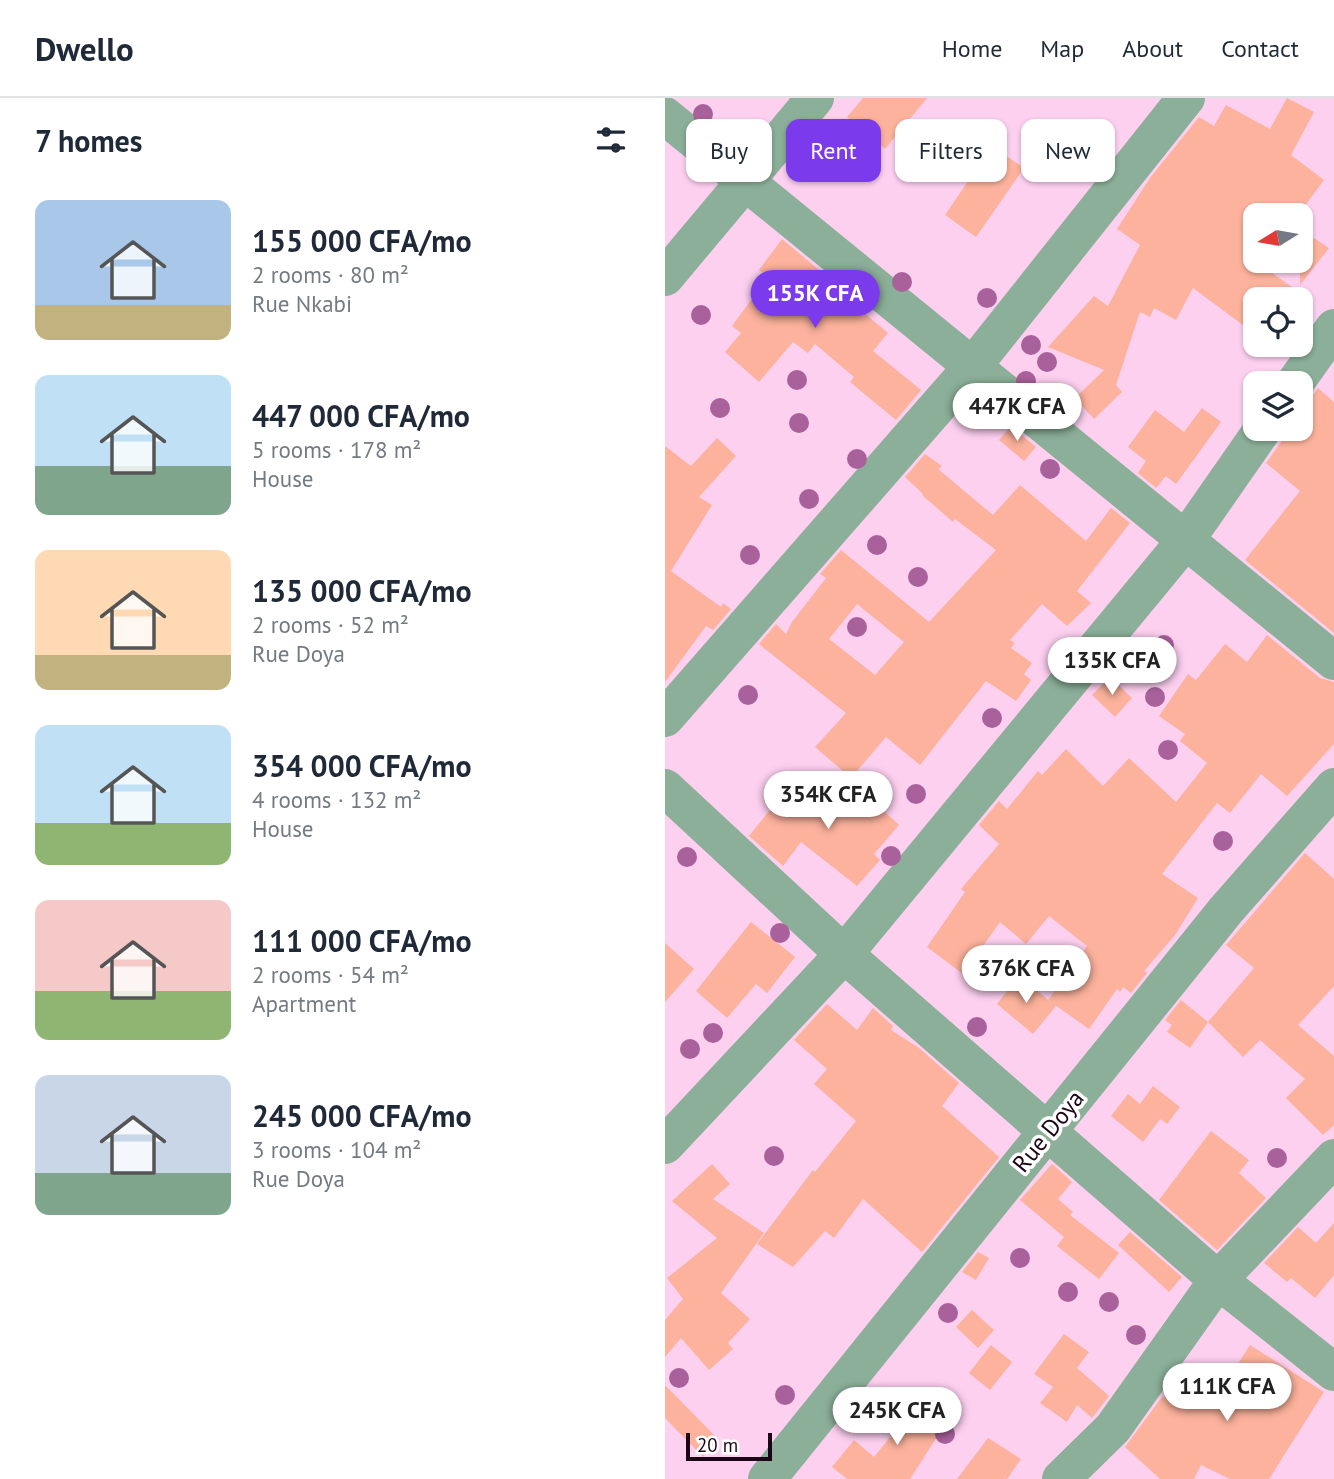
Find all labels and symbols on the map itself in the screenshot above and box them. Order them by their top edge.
north arrow [1243,203,1313,273]
pin: 155K CFA [743,271,887,330]
pin: 447K CFA [945,384,1089,443]
pin: 135K CFA [1040,638,1184,697]
pin: 354K CFA [756,772,900,831]
pin: 376K CFA [954,946,1098,1005]
street label: Rue Doya [1005,1084,1091,1178]
pin: 111K CFA [1155,1364,1299,1423]
pin: 245K CFA [825,1388,969,1447]
scale bar [686,1430,772,1462]

